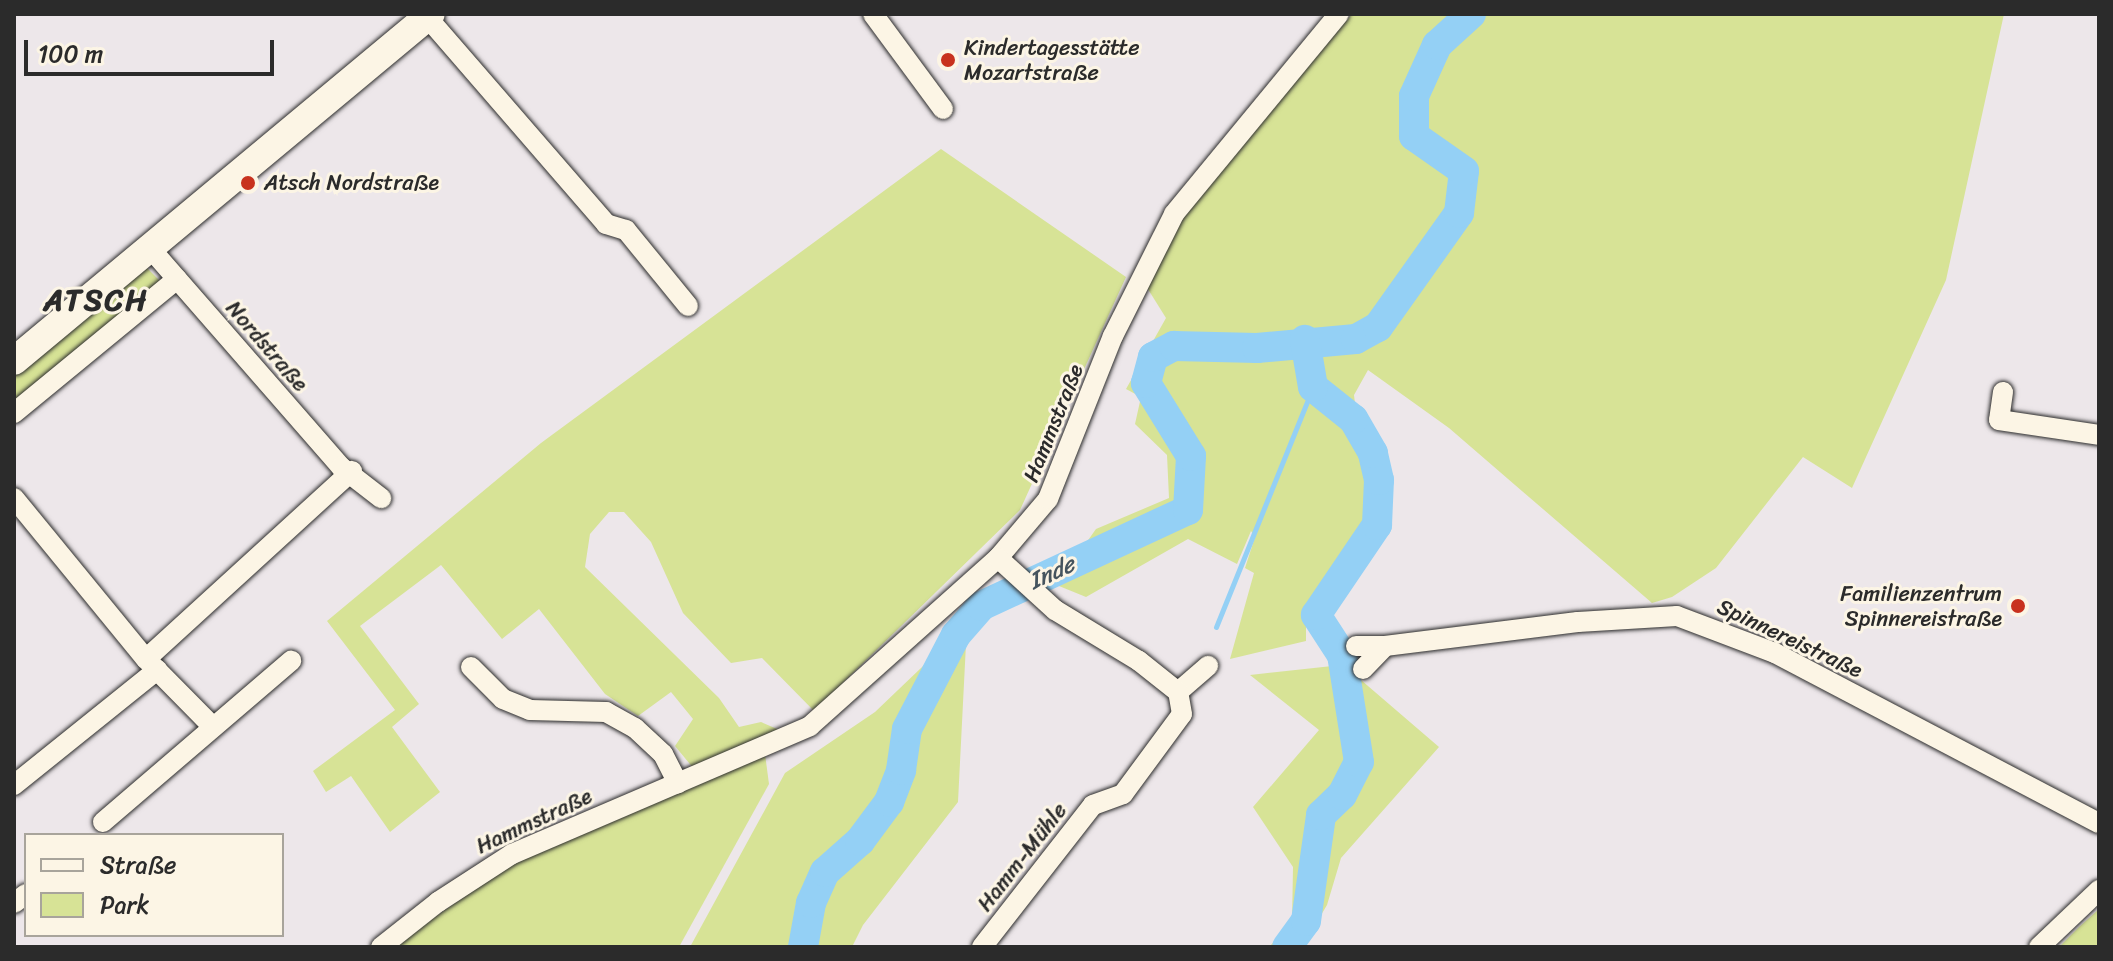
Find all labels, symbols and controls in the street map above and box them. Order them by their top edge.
scale bar [28,24,278,74]
text: 100 m [38,33,103,75]
place label: Kindertagesstätte Mozartstraße [964,34,1140,86]
marker: Kindertagesstätte Mozartstraße [939,51,957,69]
place label: Atsch Nordstraße [264,170,438,196]
marker: Atsch Nordstraße [239,174,257,192]
district label: ATSCH [44,282,148,318]
street label: Nordstraße [220,295,314,397]
street label: Hammstraße [1017,360,1089,486]
water label: Inde [1024,550,1080,596]
place label: Familienzentrum Spinnereistraße [1840,580,2002,632]
street label: Spinnereistraße [1713,593,1867,683]
marker: Familienzentrum Spinnereistraße [2009,597,2027,615]
street label: Hammstraße [472,783,596,859]
street label: Hamm-Mühle [971,798,1073,916]
legend [24,833,284,937]
text: Straße [100,844,176,886]
text: Park [100,884,149,926]

